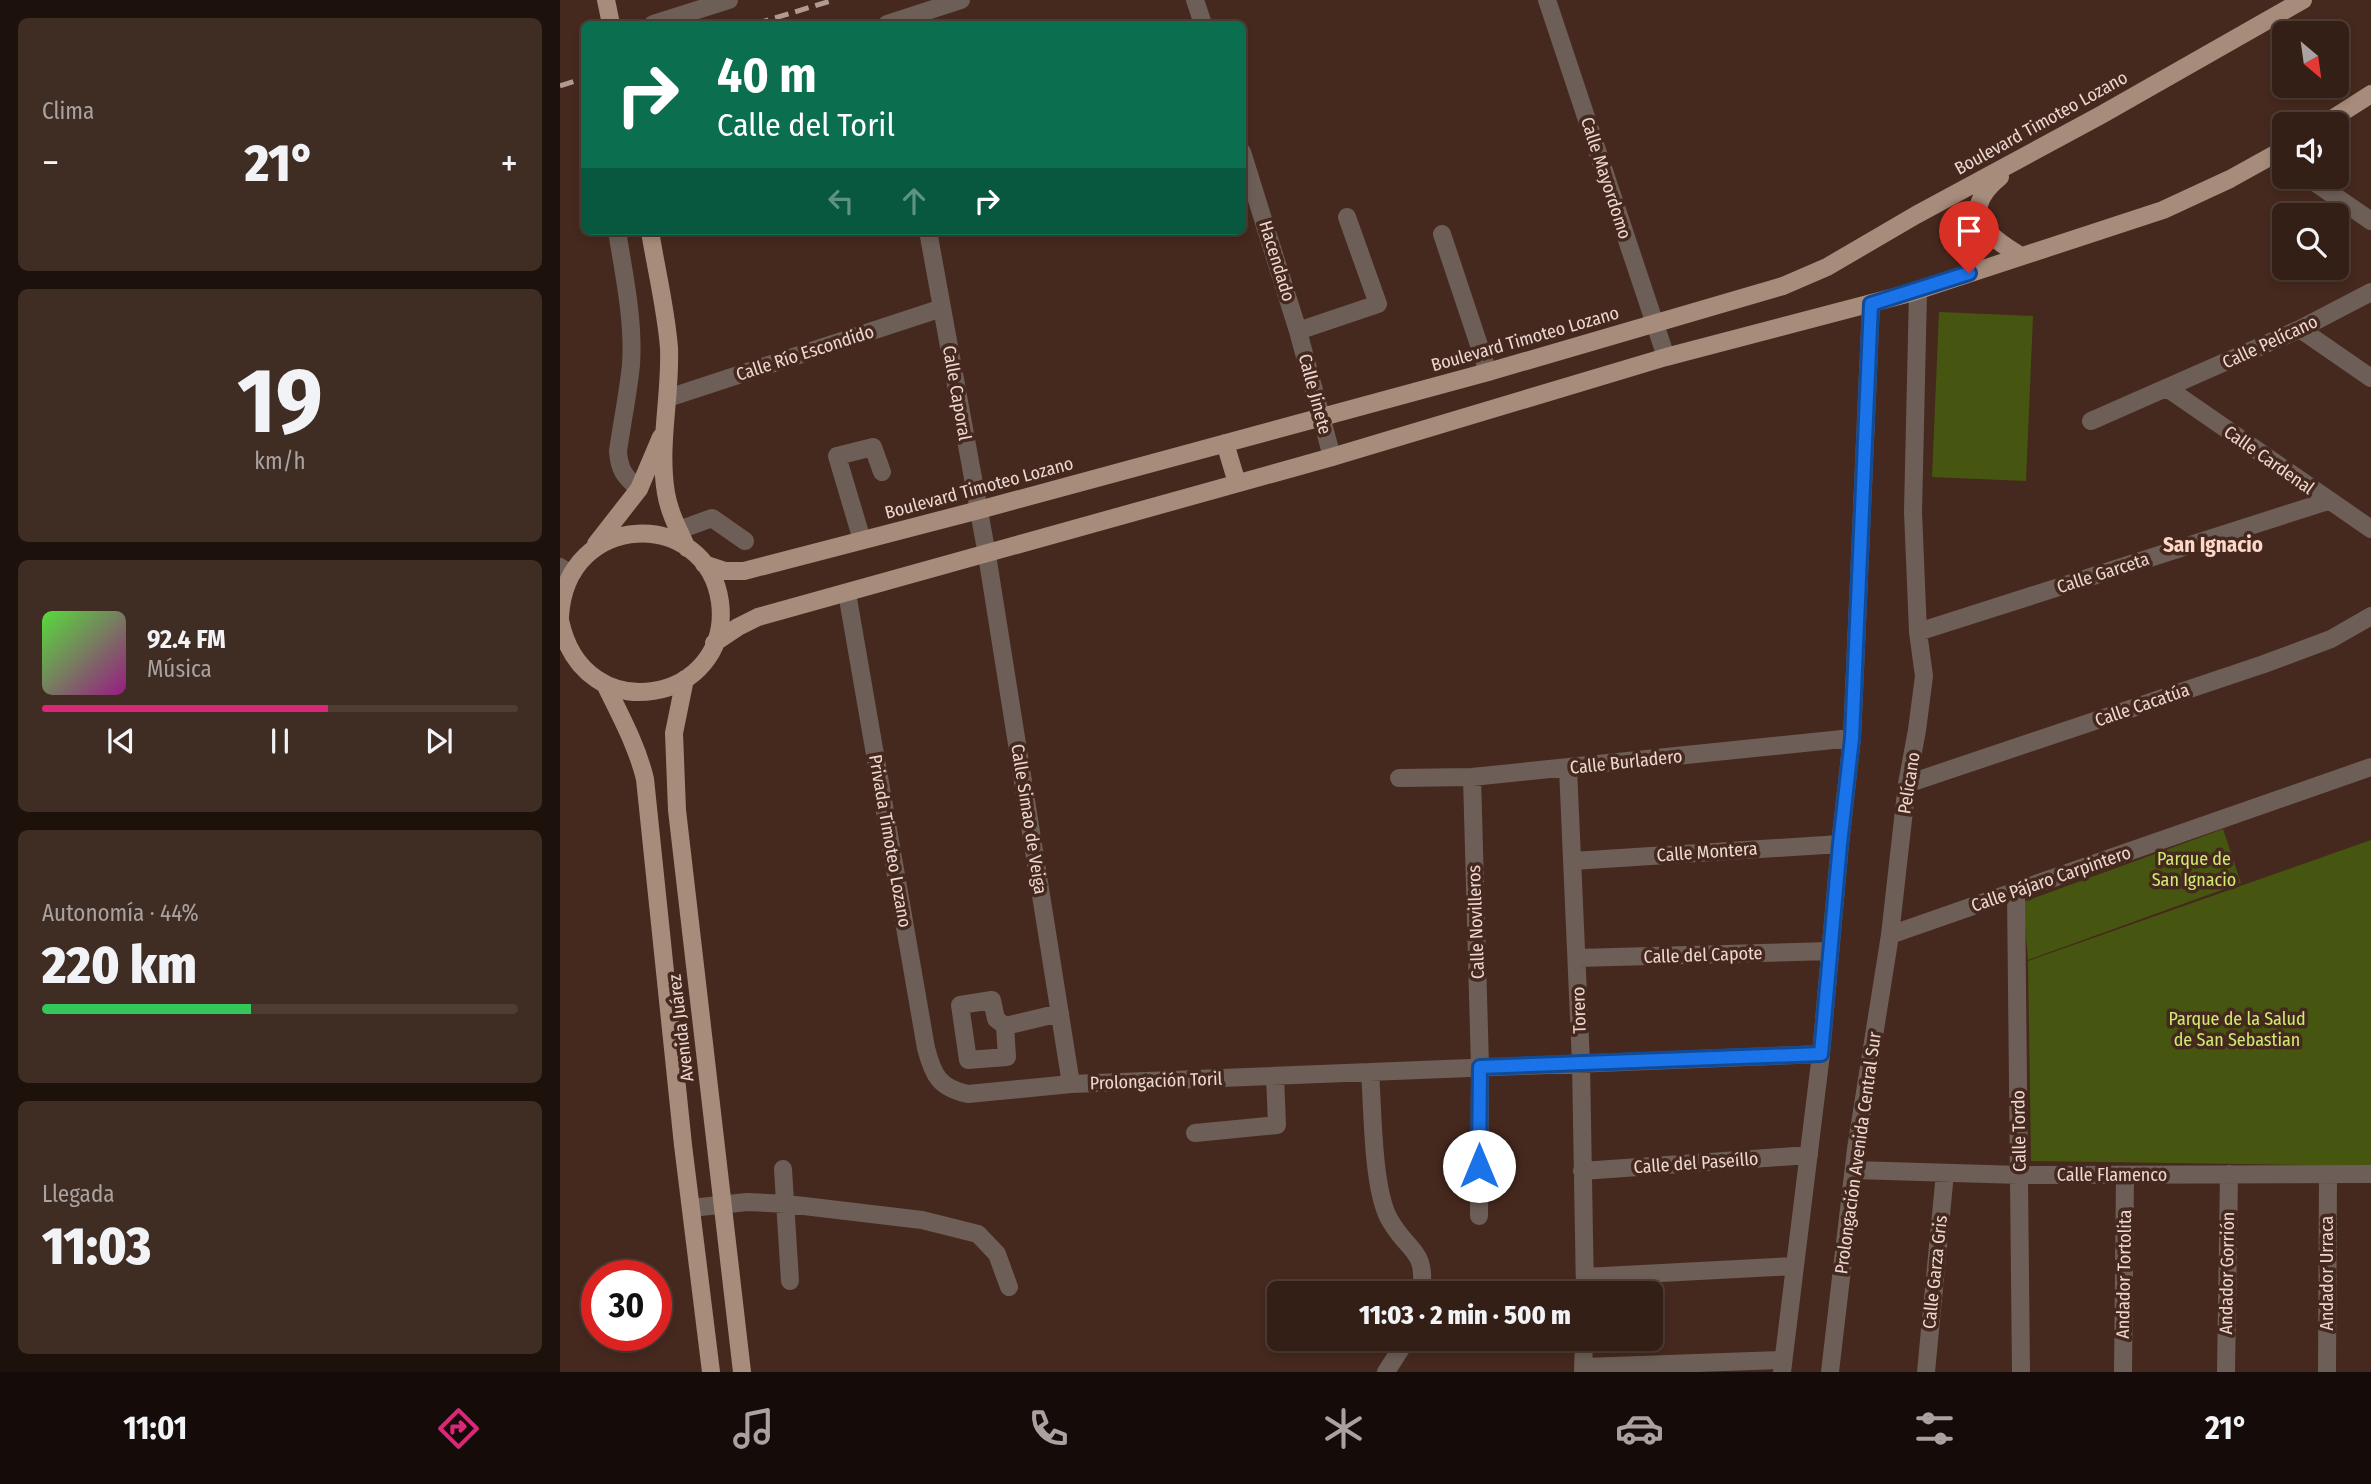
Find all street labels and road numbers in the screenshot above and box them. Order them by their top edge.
street label: Boulevard Timoteo Lozano [1951,66,2131,180]
street label: Calle Mayordomo [1576,114,1636,242]
street label: Hacendado [1254,218,1300,304]
street label: Boulevard Timoteo Lozano [1429,302,1621,376]
street label: Calle Pelícano [2219,310,2321,374]
street label: Calle Río Escondido [733,320,877,386]
street label: Calle Caporal [938,344,976,442]
street label: Calle Jinete [1294,351,1336,437]
street label: Calle Cardenal [2220,421,2319,499]
street label: Boulevard Timoteo Lozano [882,452,1076,524]
street label: Calle Garceta [2054,548,2152,598]
street label: Calle Cacatúa [2092,679,2192,731]
street label: Calle Simao de Veiga [1006,742,1052,896]
street label: Calle Burladero [1569,745,1683,779]
street label: Pelícano [1893,750,1925,816]
street label: Privada Timoteo Lozano [864,753,916,929]
street label: Calle Montera [1656,837,1758,866]
street label: Calle Pájaro Carpintero [1968,841,2134,917]
street label: Calle Novilleros [1463,864,1489,979]
street label: Calle del Capote [1643,942,1763,968]
street label: Avenida Juárez [664,973,698,1083]
street label: Torero [1567,986,1591,1034]
street label: Prolongación Avenida Central Sur [1830,1030,1886,1275]
street label: Prolongación Toril [1089,1068,1223,1094]
street label: Calle Tordo [2007,1090,2031,1172]
street label: Calle del Paseíllo [1633,1148,1759,1178]
street label: Calle Flamenco [2057,1164,2167,1186]
street label: Andador Tortolita [2112,1209,2136,1339]
street label: Andador Gorrión [2215,1211,2239,1335]
street label: Calle Garza Gris [1918,1214,1952,1330]
street label: Andador Urraca [2316,1215,2338,1330]

